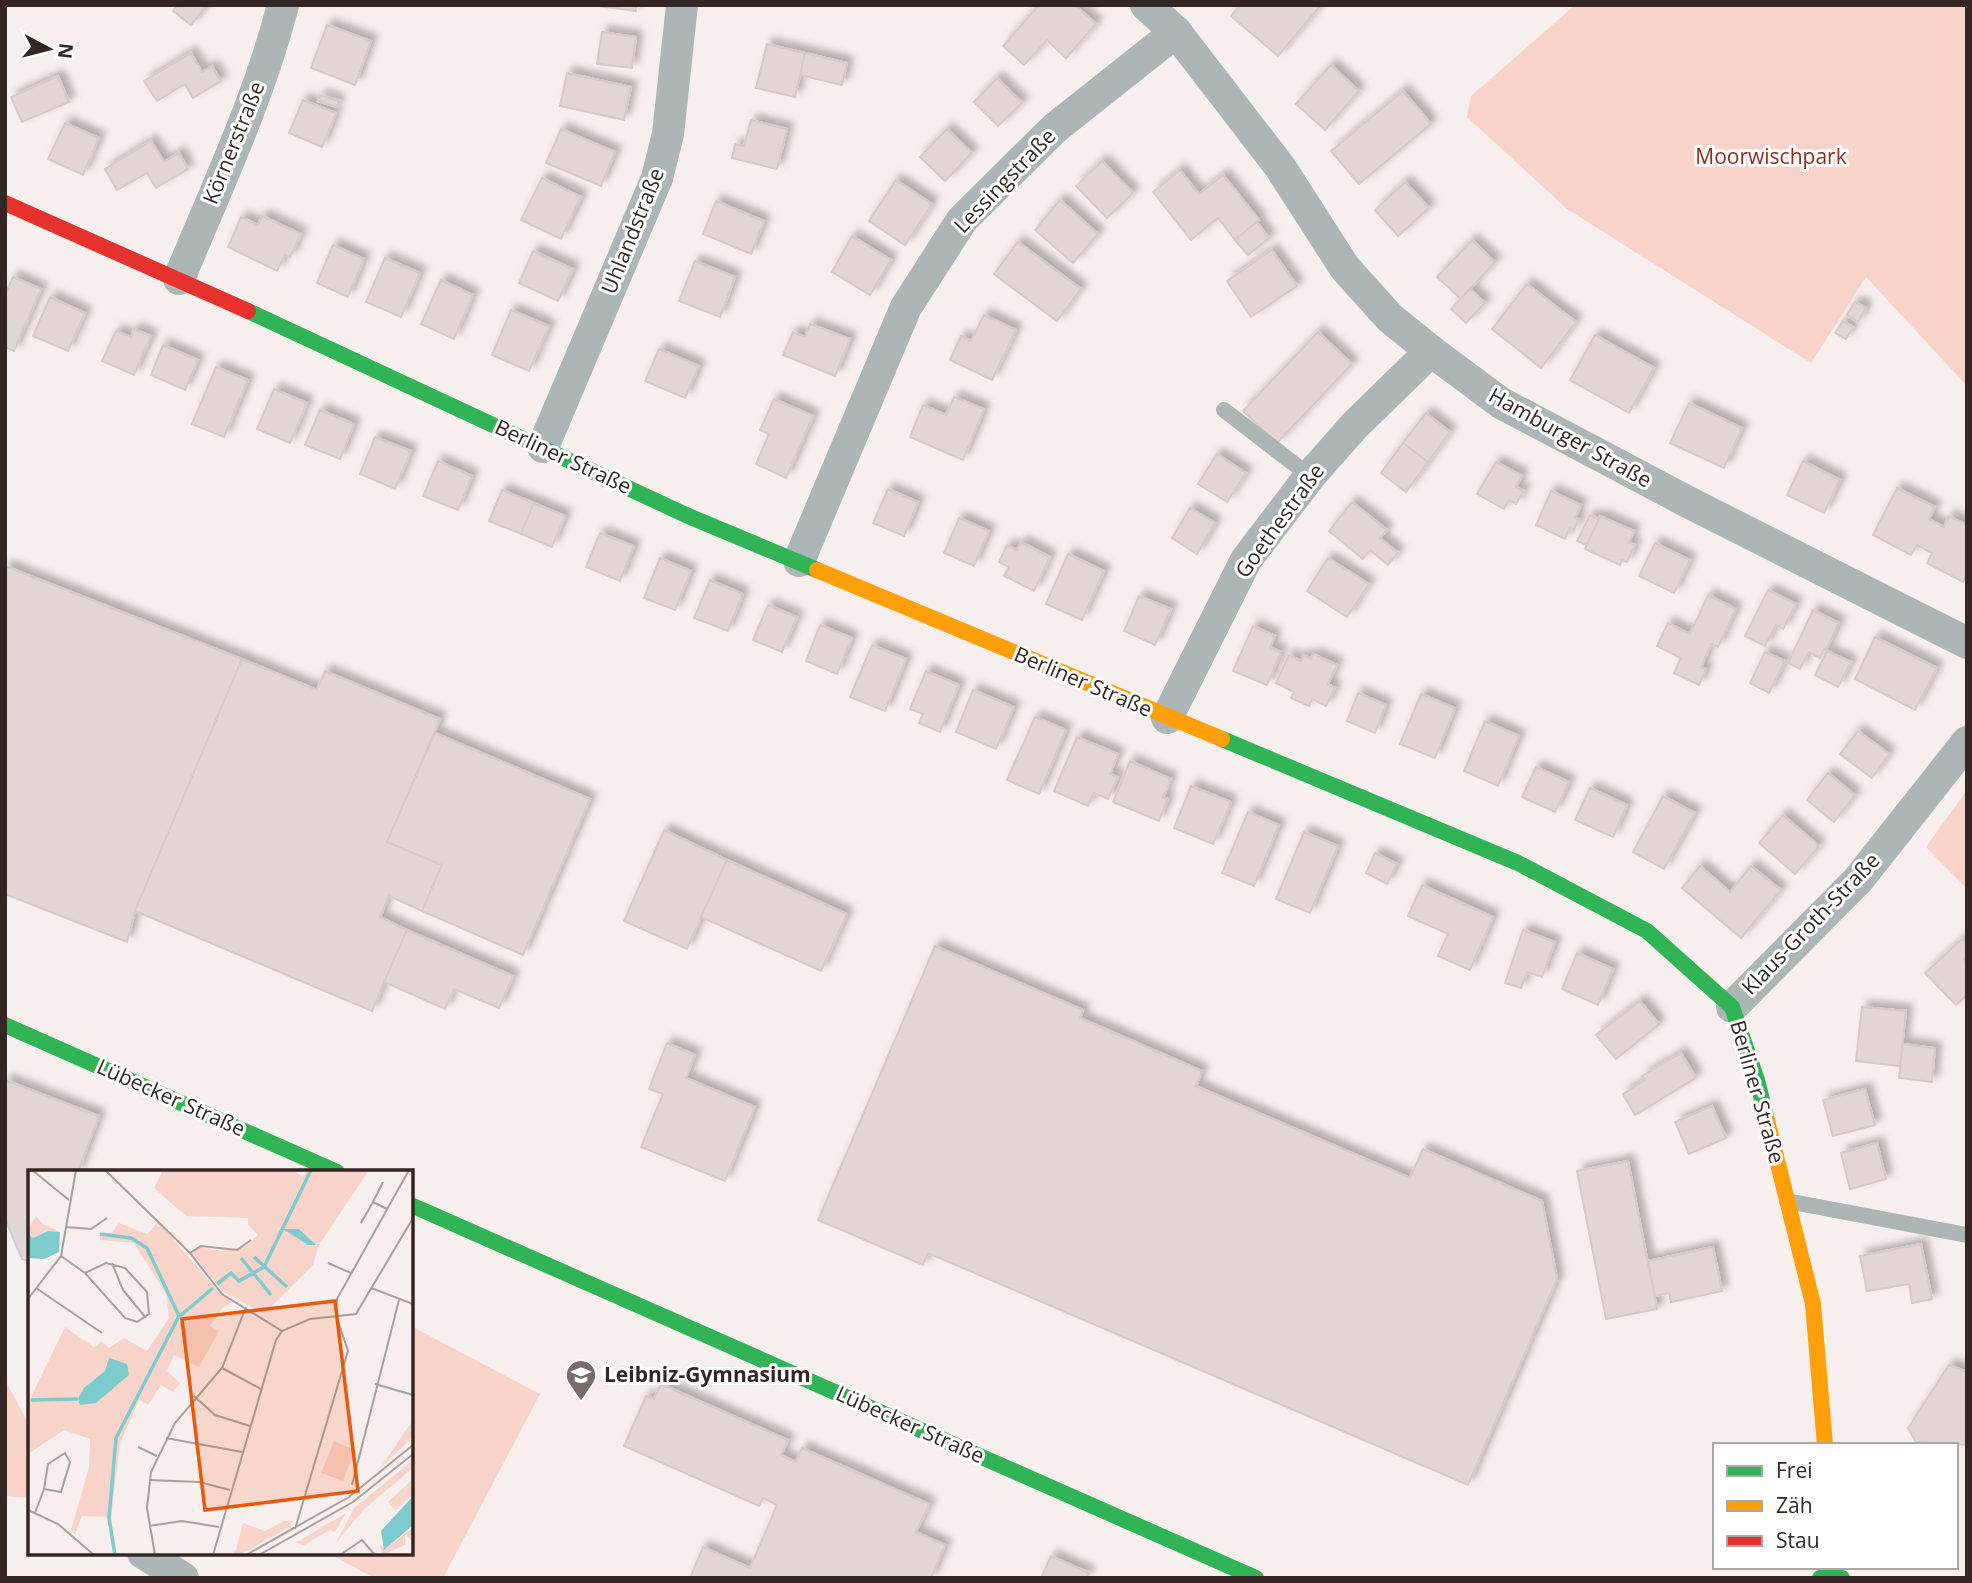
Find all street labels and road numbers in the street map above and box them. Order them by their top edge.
street label: Körnerstraße [196,77,270,208]
street label: Lessingstraße [947,122,1061,239]
street label: Uhlandstraße [594,163,670,298]
street label: Hamburger Straße [1484,381,1657,494]
street label: Berliner Straße [491,412,636,500]
street label: Goethestraße [1228,458,1330,583]
street label: Berliner Straße [1010,639,1157,723]
street label: Klaus-Groth-Straße [1735,846,1885,1000]
street label: Berliner Straße [1724,1017,1792,1166]
street label: Lübecker Straße [93,1052,250,1142]
street label: Lübecker Straße [832,1379,989,1469]

